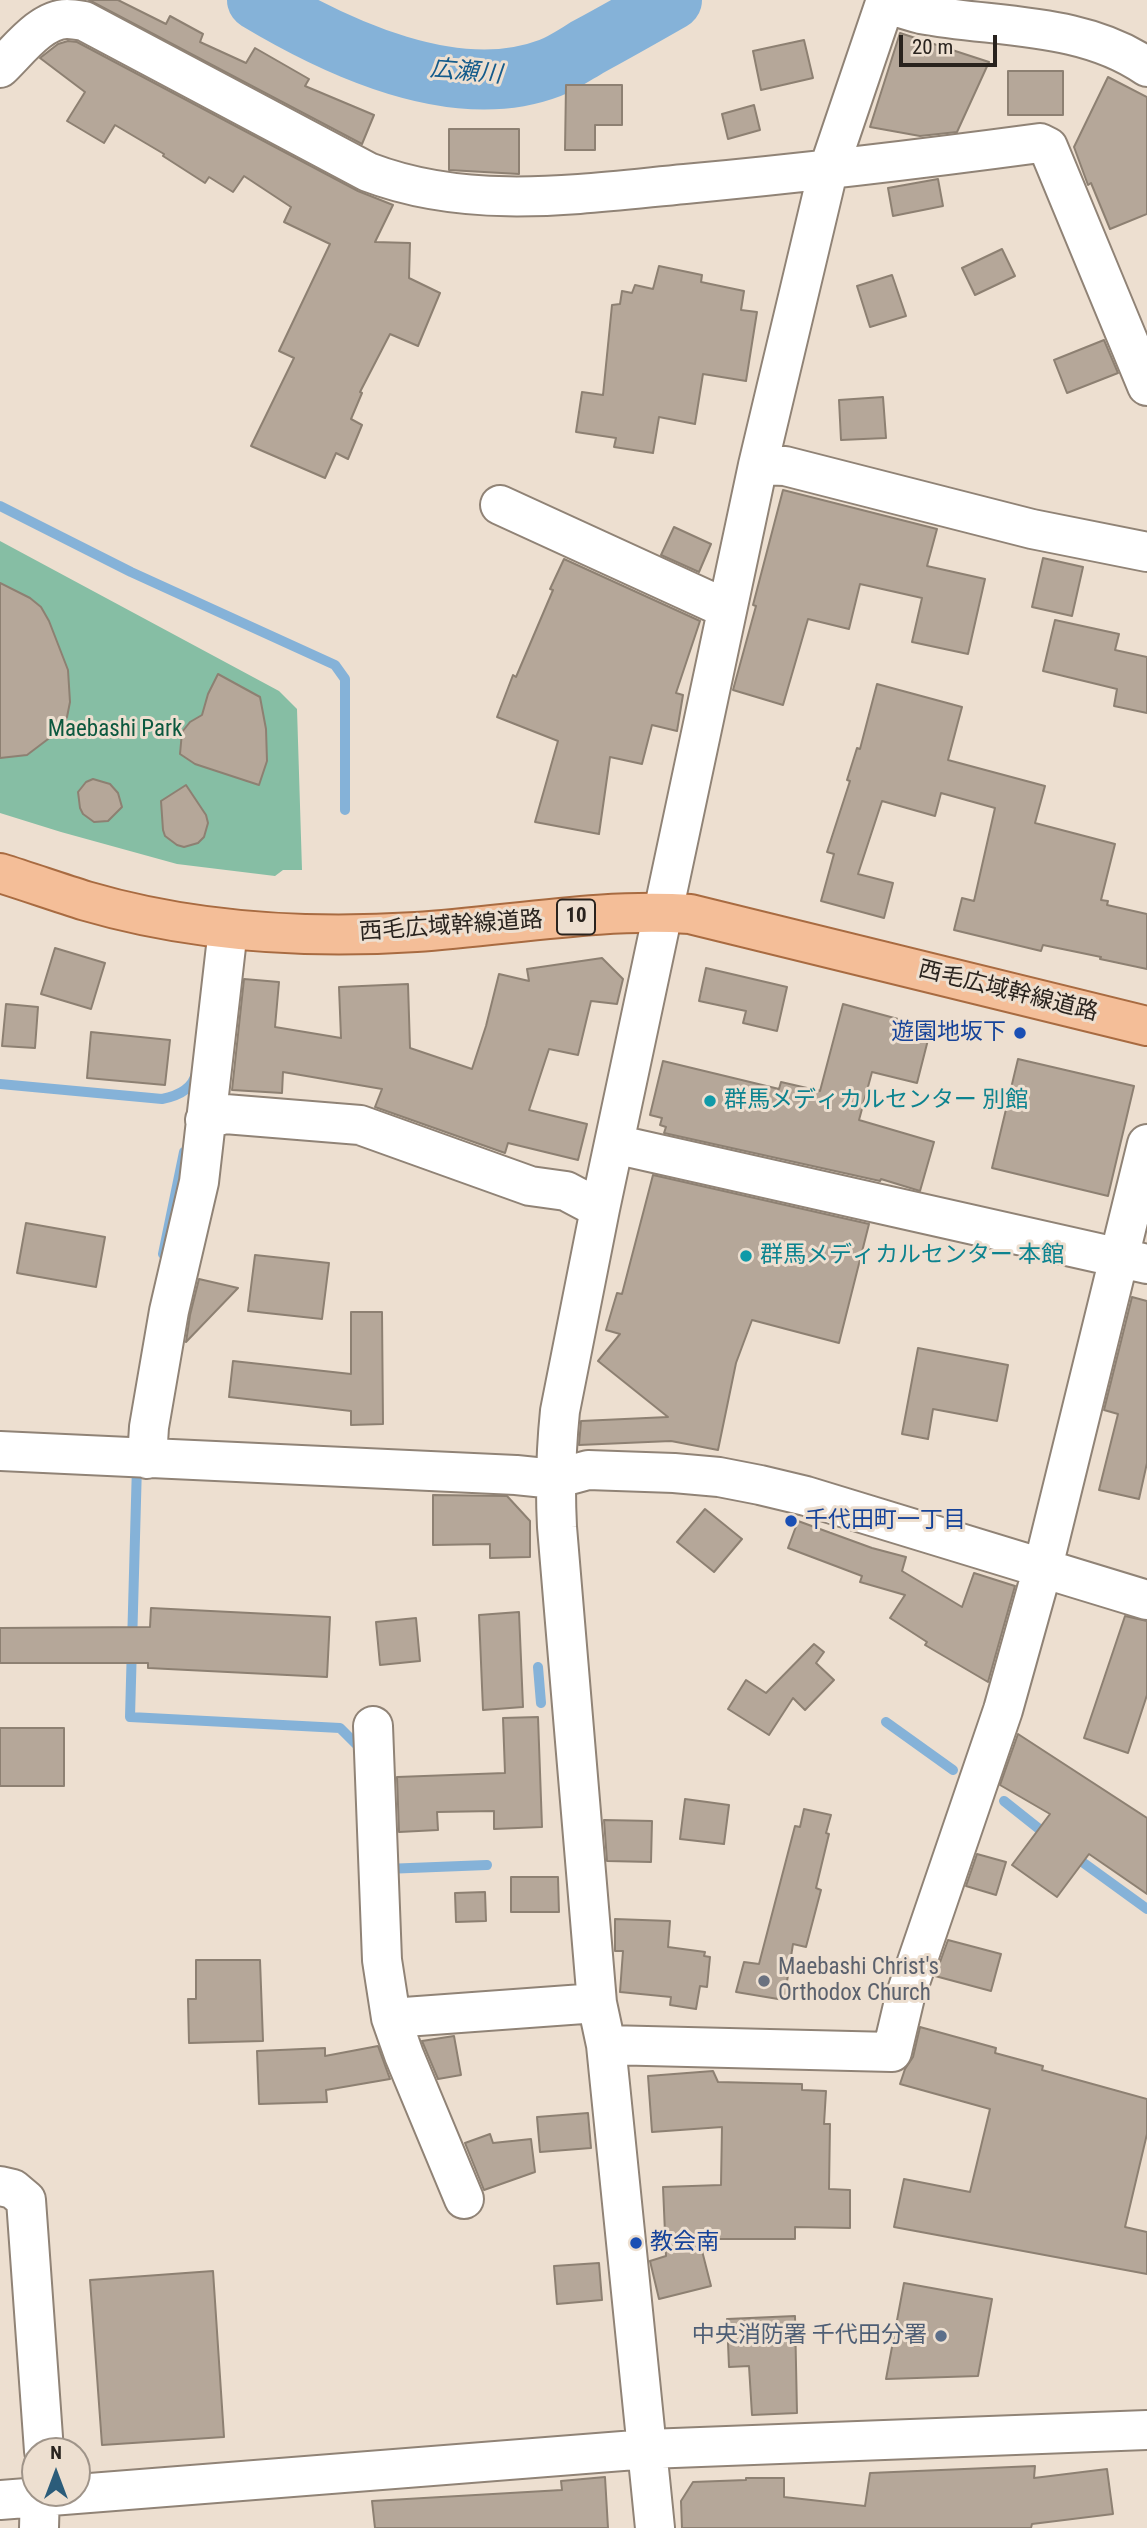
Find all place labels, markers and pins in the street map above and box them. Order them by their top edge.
place label: 遊園地坂下 [891,1019,1006,1047]
marker: 遊園地坂下 [1012,1025,1028,1041]
place label: 群馬メディカルセンター 別館 [724,1087,1028,1115]
marker: 群馬メディカルセンター 別館 [702,1093,718,1109]
place label: 群馬メディカルセンター 本館 [760,1242,1064,1270]
marker: 群馬メディカルセンター 本館 [738,1248,754,1264]
place label: 千代田町一丁目 [805,1507,966,1535]
marker: 千代田町一丁目 [783,1513,799,1529]
place label: Maebashi Christ's Orthodox Church [778,1954,939,2008]
marker: Maebashi Christ's Orthodox Church [756,1973,772,1989]
place label: 教会南 [650,2229,719,2257]
marker: 教会南 [628,2235,644,2251]
place label: 中央消防署 千代田分署 [692,2322,927,2350]
marker: 中央消防署 千代田分署 [933,2328,949,2344]

